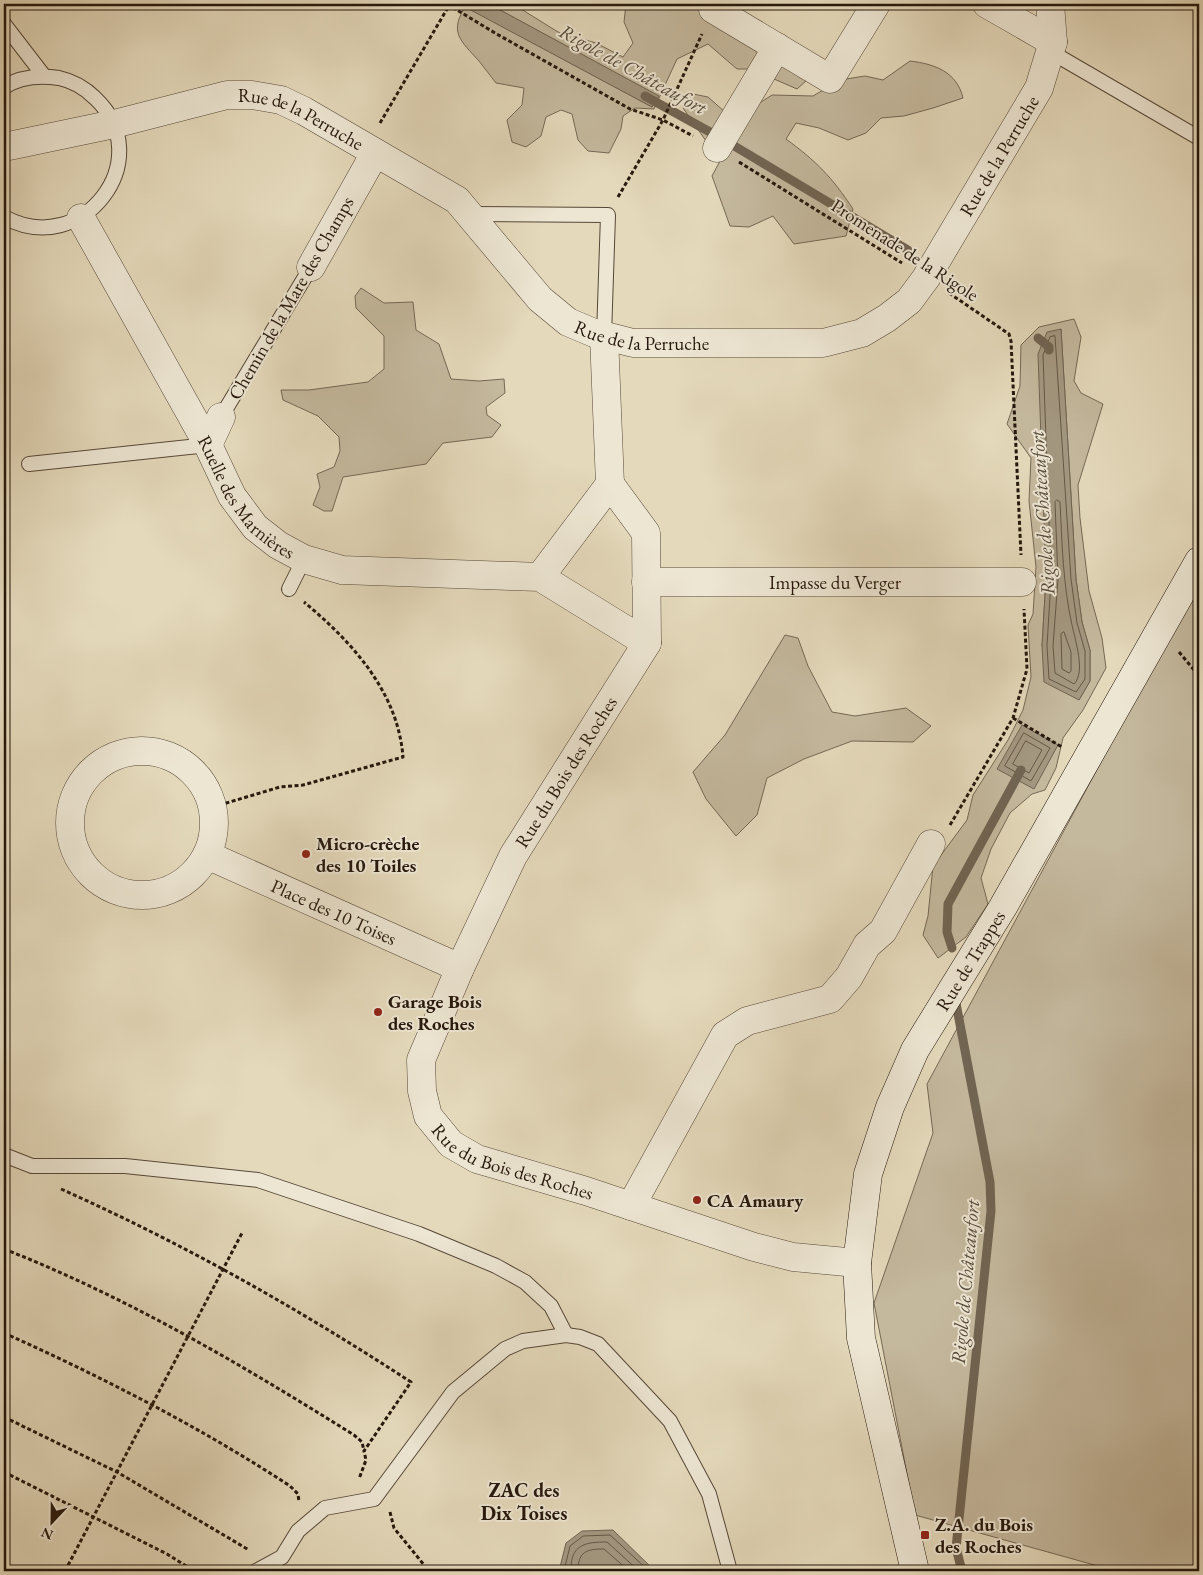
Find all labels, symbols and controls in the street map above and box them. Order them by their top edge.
water label: Rigole de Châteaufort [555,18,712,121]
street label: Rue de la Perruche [238,83,368,156]
street label: Rue de la Perruche [953,91,1044,221]
street label: Chemin de la Mare des Champs [222,192,360,404]
street label: Promenade de la Rigole [826,193,984,307]
street label: Rue de la Perruche [571,314,709,356]
water label: Rigole de Châteaufort [1023,429,1061,596]
street label: Ruelle des Marnières [192,430,299,564]
street label: Impasse du Verger [769,570,902,595]
street label: Rue du Bois des Roches [509,691,623,853]
place label: Micro-crèche des 10 Toiles [316,831,420,878]
marker: Micro-crèche des 10 Toiles [300,848,312,860]
street label: Place des 10 Toises [267,873,401,951]
street label: Rue de Trappes [930,905,1011,1015]
place label: Garage Bois des Roches [388,989,482,1036]
marker: Garage Bois des Roches [372,1006,384,1018]
street label: Rue du Bois des Roches [426,1118,597,1205]
place label: CA Amaury [707,1188,804,1213]
marker: CA Amaury [691,1194,703,1206]
water label: Rigole de Châteaufort [945,1198,985,1365]
district label: ZAC des Dix Toises [481,1477,567,1526]
north arrow [28,1498,78,1548]
place label: Z.A. du Bois des Roches [935,1512,1033,1559]
text: N [38,1523,56,1545]
marker: Z.A. du Bois des Roches [919,1529,931,1541]

